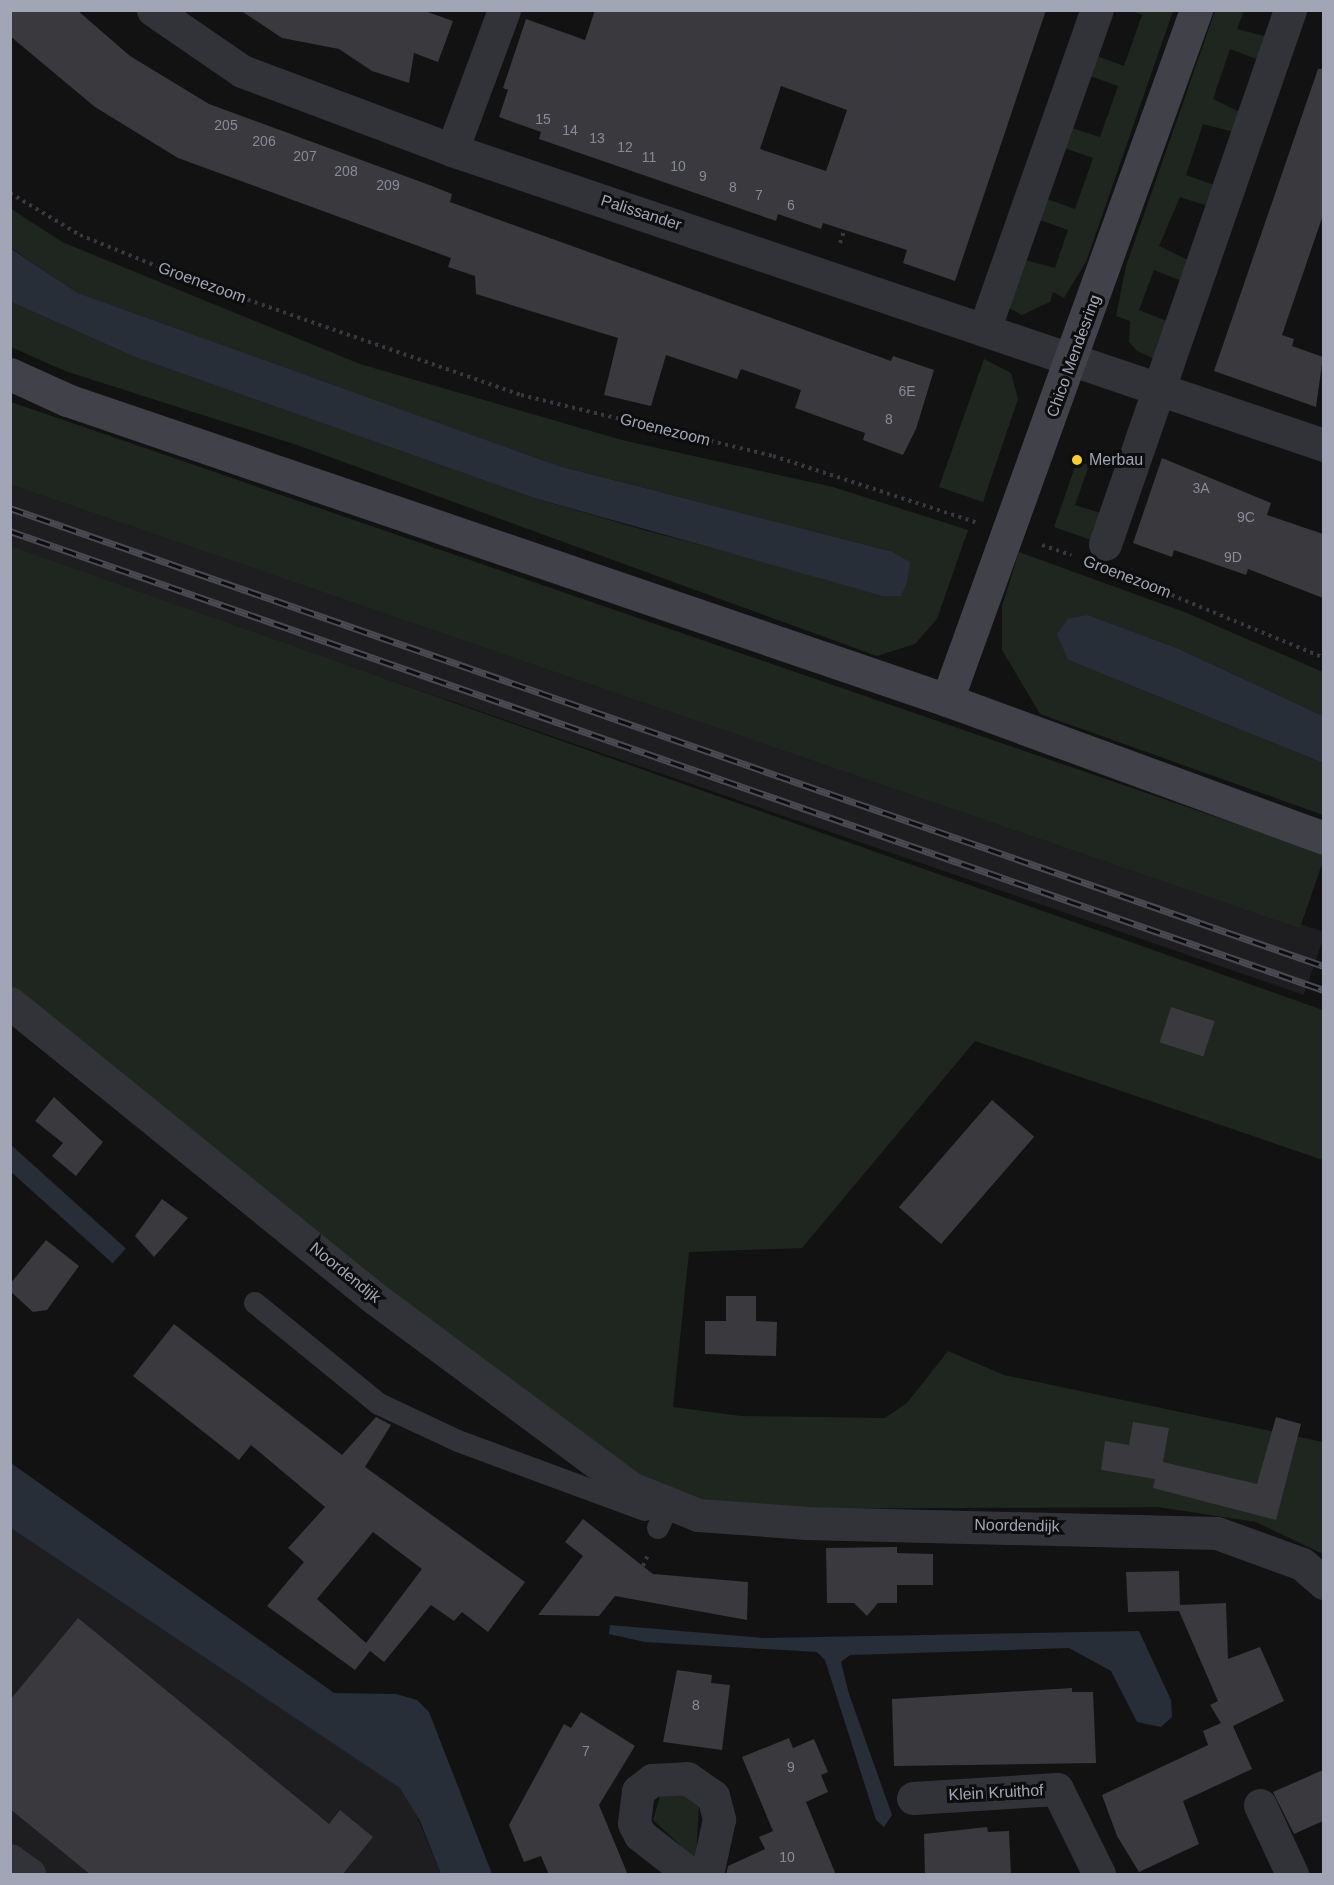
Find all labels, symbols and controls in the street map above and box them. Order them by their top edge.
house number: 15 [535,111,551,127]
house number: 205 [214,117,238,133]
house number: 14 [562,122,578,138]
house number: 13 [589,130,605,146]
house number: 206 [252,133,276,149]
house number: 12 [617,139,633,155]
house number: 207 [293,148,317,164]
house number: 11 [642,149,656,165]
house number: 10 [670,158,686,174]
house number: 208 [334,163,358,179]
house number: 9 [699,168,707,184]
house number: 209 [376,177,400,193]
house number: 8 [729,179,737,195]
house number: 7 [755,187,763,203]
street label: Palissander [598,191,684,235]
house number: 6 [787,197,795,213]
street label: Groenezoom [155,258,249,308]
street label: Chico Mendesring [1043,292,1105,420]
house number: 6E [898,383,916,399]
street label: Groenezoom [618,409,712,451]
house number: 8 [885,411,893,427]
place label: Merbau [1089,450,1143,470]
marker: Merbau [1070,453,1084,467]
house number: 3A [1192,480,1210,496]
house number: 9C [1237,509,1255,525]
house number: 9D [1224,549,1242,565]
street label: Groenezoom [1080,551,1174,603]
street label: Noordendijk [306,1239,384,1307]
street label: Noordendijk [974,1516,1060,1536]
house number: 8 [692,1697,700,1713]
house number: 7 [582,1743,590,1759]
house number: 9 [787,1759,795,1775]
street label: Klein Kruithof [948,1781,1044,1805]
house number: 10 [779,1849,795,1865]

